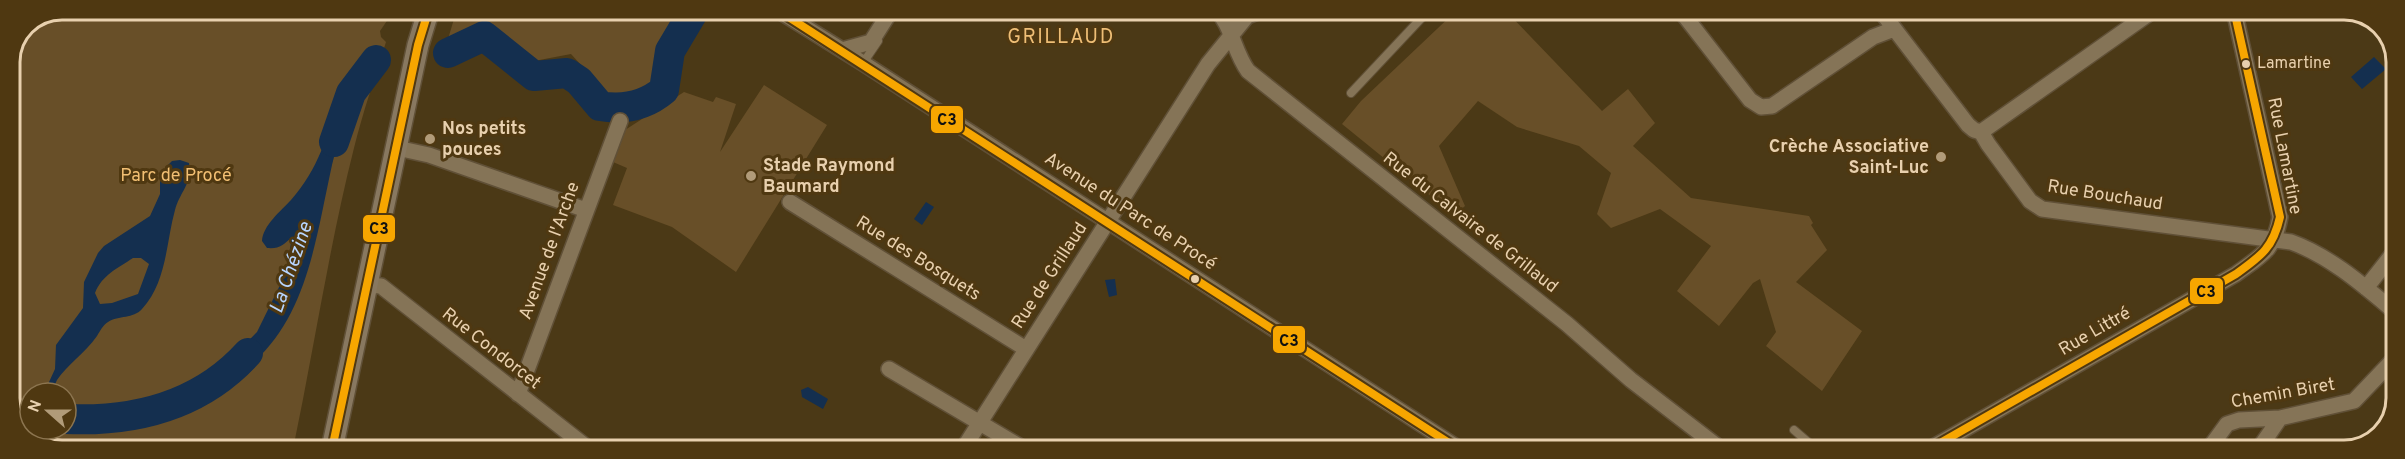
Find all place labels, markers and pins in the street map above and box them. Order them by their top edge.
place label: Lamartine [2257,54,2331,74]
marker: Lamartine [2240,58,2252,70]
place label: Nos petits pouces [442,118,526,162]
marker: Nos petits pouces [423,132,437,146]
place label: Crèche Associative Saint-Luc [1769,136,1929,180]
marker: Crèche Associative Saint-Luc [1934,150,1948,164]
place label: Stade Raymond Baumard [763,155,895,199]
marker: Stade Raymond Baumard [744,169,758,183]
unlabelled marker [1189,273,1201,285]

